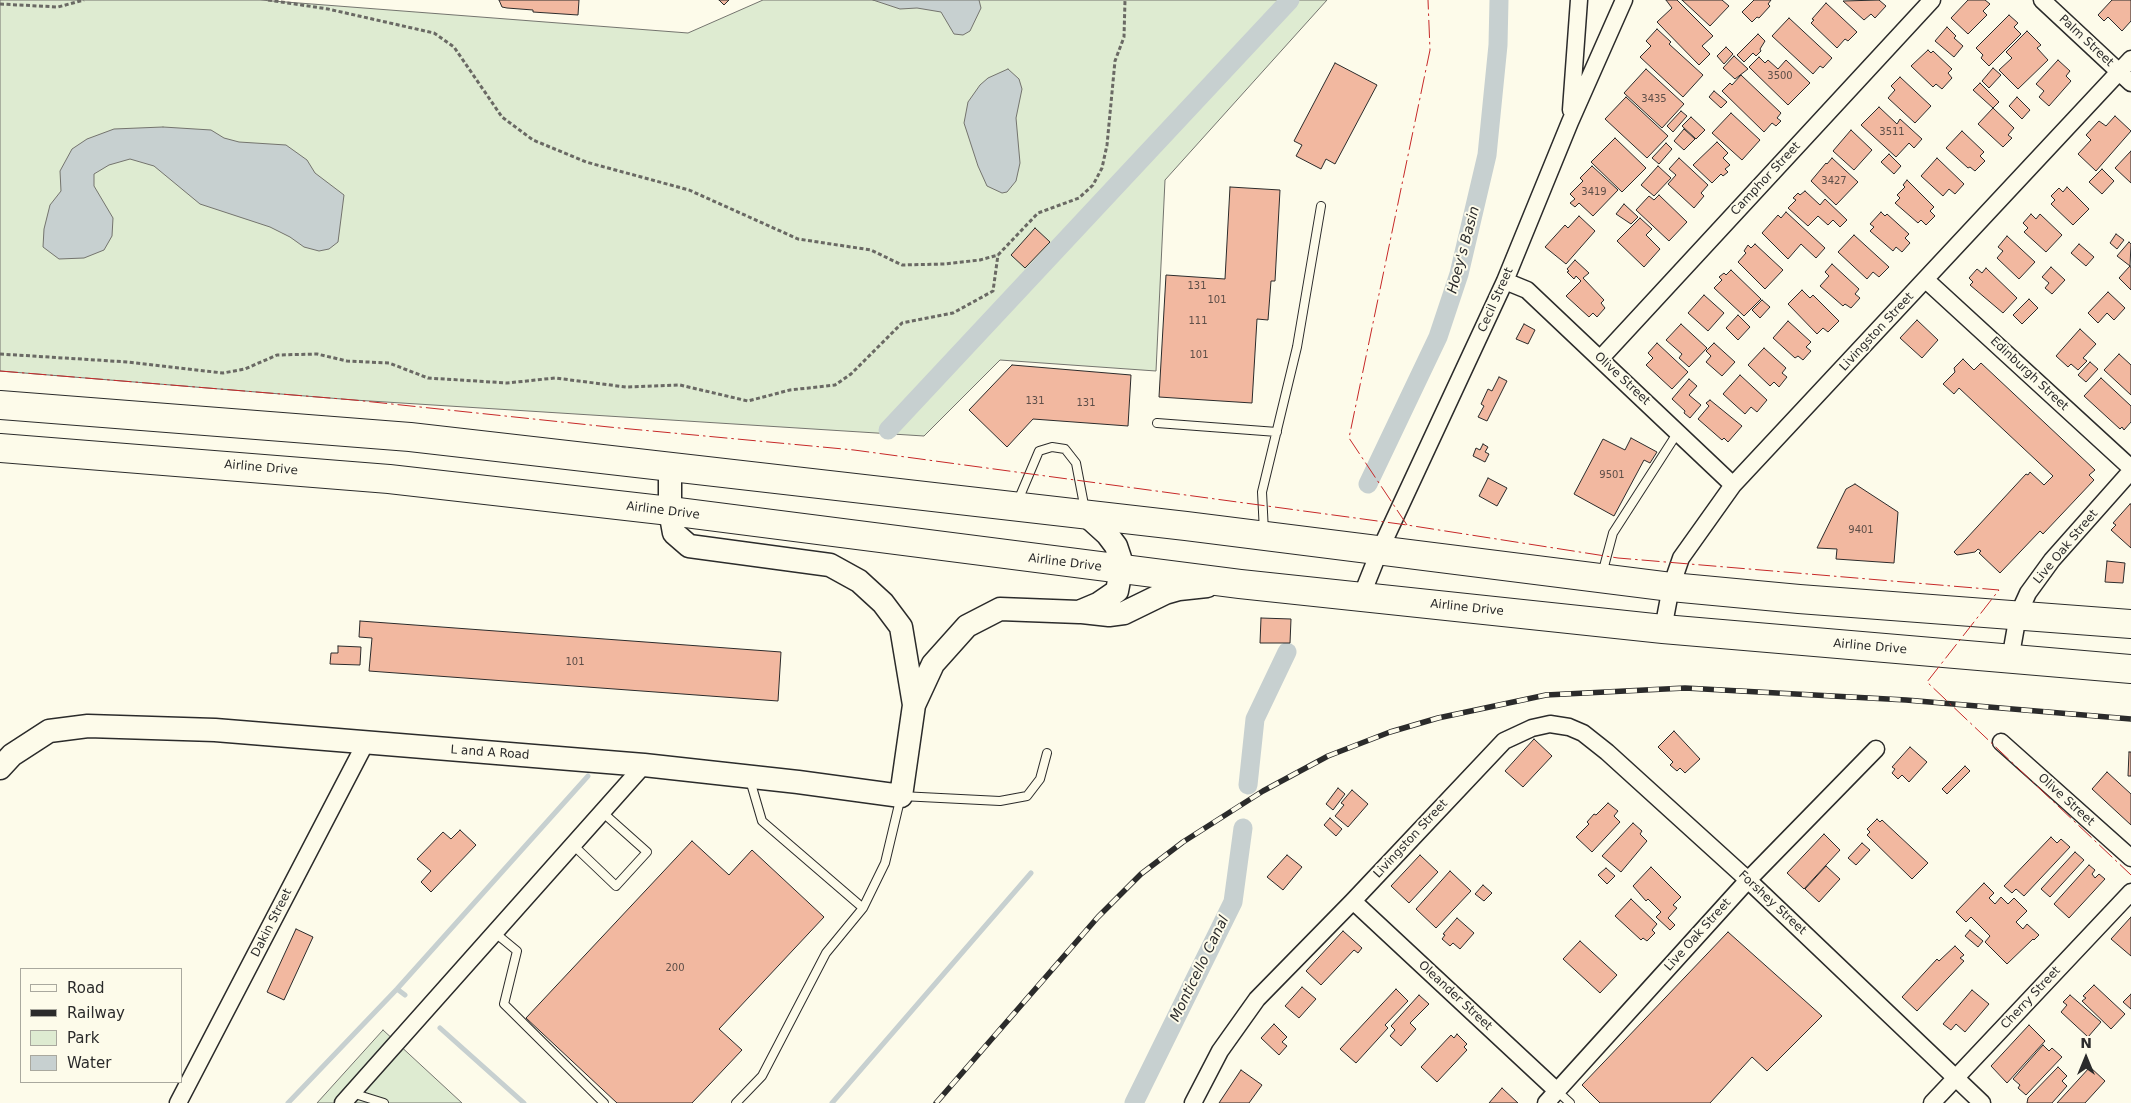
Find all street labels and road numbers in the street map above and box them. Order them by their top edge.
street label: Palm Street [2056,12,2116,70]
street label: Camphor Street [1728,139,1804,219]
street label: Cecil Street [1475,265,1517,335]
street label: Livingston Street [1837,290,1917,374]
street label: Edinburgh Street [1987,334,2071,414]
street label: Olive Street [1591,350,1653,408]
street label: Airline Drive [224,458,298,478]
street label: Airline Drive [625,499,701,523]
street label: Live Oak Street [2031,507,2101,587]
street label: Airline Drive [1027,551,1103,575]
street label: Airline Drive [1429,597,1505,619]
street label: Airline Drive [1833,637,1907,657]
street label: L and A Road [450,743,530,763]
street label: Olive Street [2035,771,2097,829]
street label: Livingston Street [1371,797,1451,881]
street label: Forshey Street [1735,868,1809,938]
street label: Dakin Street [249,886,295,960]
street label: Live Oak Street [1662,896,1734,974]
street label: Oleander Street [1415,958,1495,1034]
street label: Cherry Street [1998,964,2064,1032]

